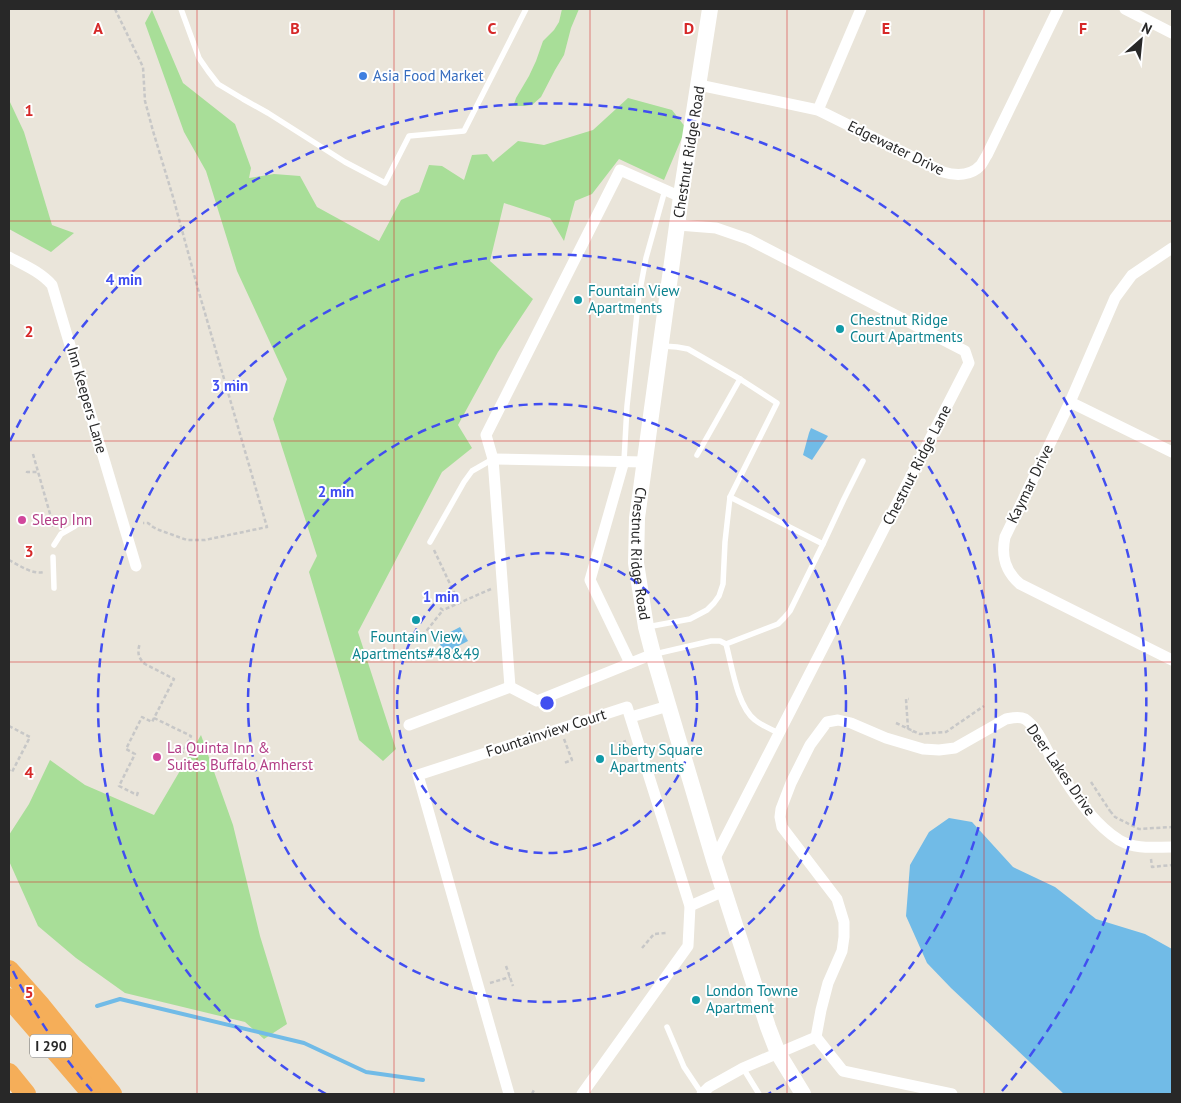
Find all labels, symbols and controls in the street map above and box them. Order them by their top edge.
north arrow [1116,15,1166,65]
text: A [93,18,103,38]
text: B [290,18,300,38]
text: C [488,18,497,38]
text: D [684,18,694,38]
text: E [882,18,890,38]
text: F [1079,18,1087,38]
text: N [1139,18,1155,39]
place label: Asia Food Market [373,66,484,85]
marker: Asia Food Market [357,70,369,82]
street label: Chestnut Ridge Road [669,84,708,219]
text: 1 [24,100,34,120]
street label: Edgewater Drive [845,116,948,179]
text: 4 min [106,270,142,289]
place label: Fountain View Apartments [588,281,679,317]
marker: Fountain View Apartments [572,294,584,306]
place label: Chestnut Ridge Court Apartments [850,310,963,346]
text: 2 [24,321,34,341]
marker: Chestnut Ridge Court Apartments [834,323,846,335]
street label: Inn Keepers Lane [63,344,112,455]
text: 3 min [212,376,248,395]
street label: Chestnut Ridge Lane [878,401,955,528]
street label: Kaymar Drive [1002,441,1057,526]
text: 2 min [318,482,354,501]
street label: Chestnut Ridge Road [627,486,655,621]
place label: Sleep Inn [32,510,92,529]
marker: Sleep Inn [16,514,28,526]
text: 3 [24,541,34,561]
text: 1 min [423,587,459,606]
marker: Fountain View Apartments#48&49 [410,614,422,626]
place label: Fountain View Apartments#48&49 [352,627,480,663]
centre of rings [538,694,556,712]
street label: Fountainview Court [483,704,608,761]
street label: Deer Lakes Drive [1023,720,1100,819]
place label: La Quinta Inn & Suites Buffalo Amherst [167,738,313,774]
place label: Liberty Square Apartments [610,740,703,776]
marker: La Quinta Inn & Suites Buffalo Amherst [151,751,163,763]
marker: Liberty Square Apartments [594,753,606,765]
text: 4 [24,762,34,782]
place label: London Towne Apartment [706,981,798,1017]
text: 5 [24,982,34,1002]
marker: London Towne Apartment [690,994,702,1006]
road number: I 290 [30,1034,72,1058]

